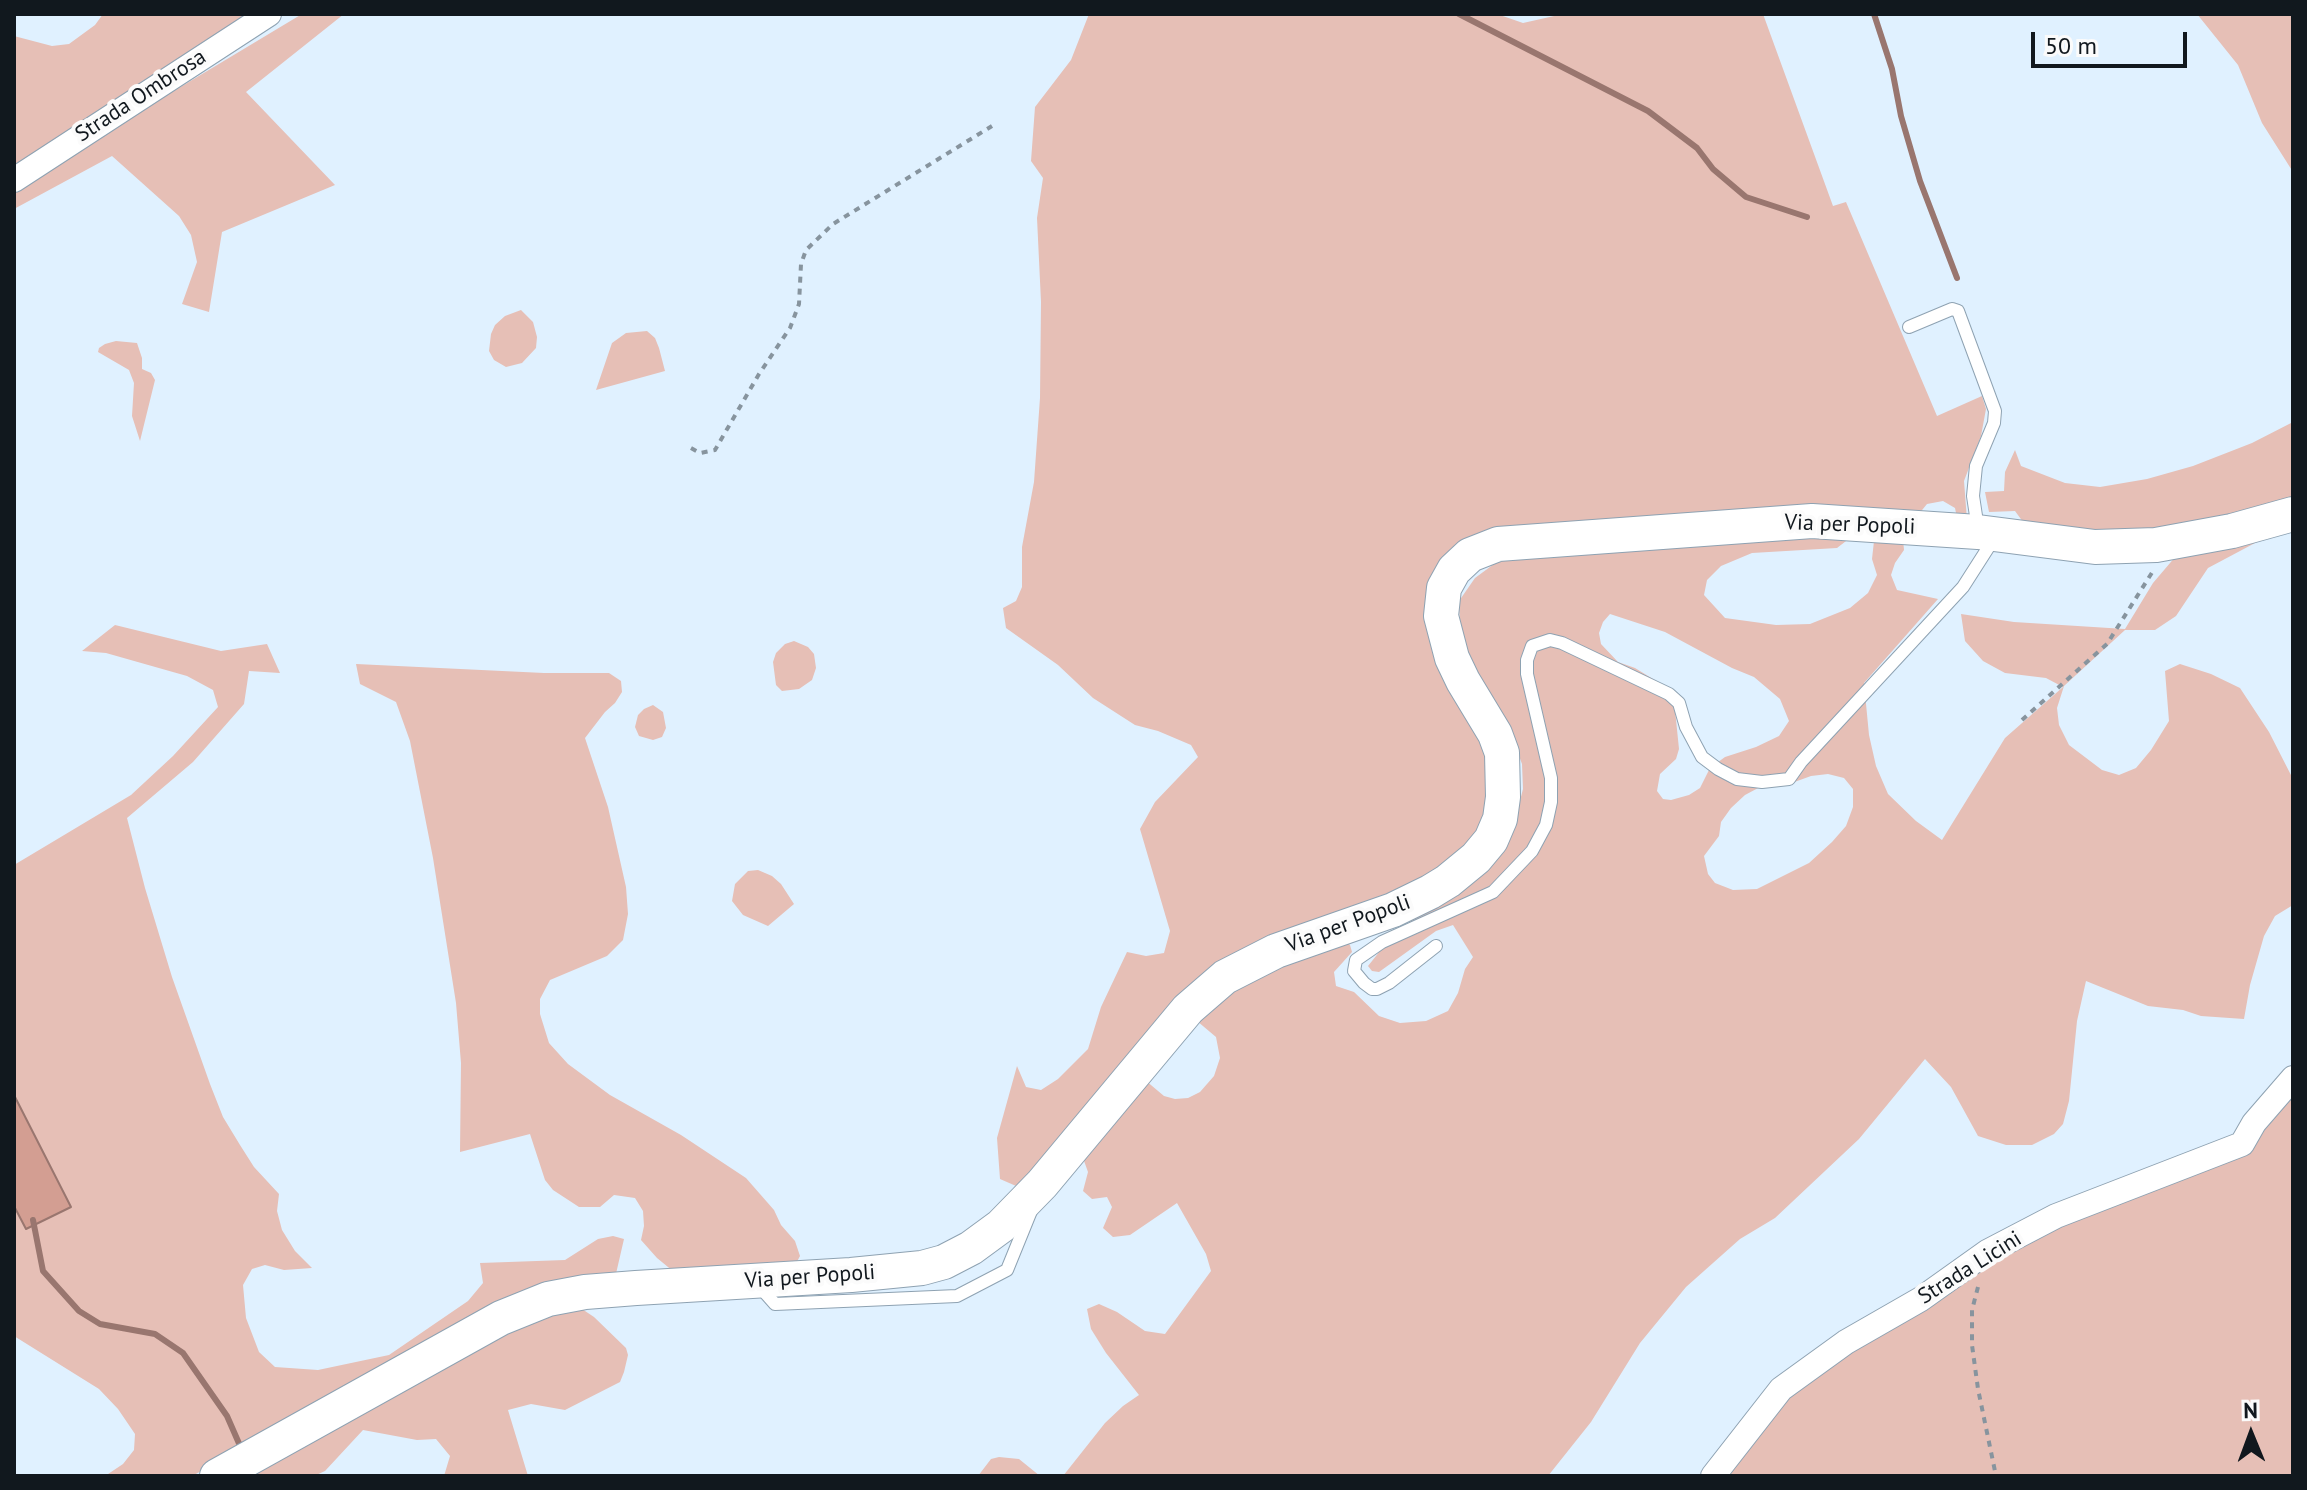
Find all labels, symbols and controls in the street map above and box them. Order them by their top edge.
scale bar [2035,16,2191,66]
text: 50 m [2045,30,2097,61]
street label: Strada Ombrosa [71,44,211,148]
street label: Via per Popoli [1784,510,1916,540]
street label: Via per Popoli [1282,889,1414,959]
street label: Strada Licini [1913,1226,2027,1310]
street label: Via per Popoli [744,1259,876,1295]
north arrow [2211,1394,2291,1474]
text: N [2243,1396,2258,1424]

